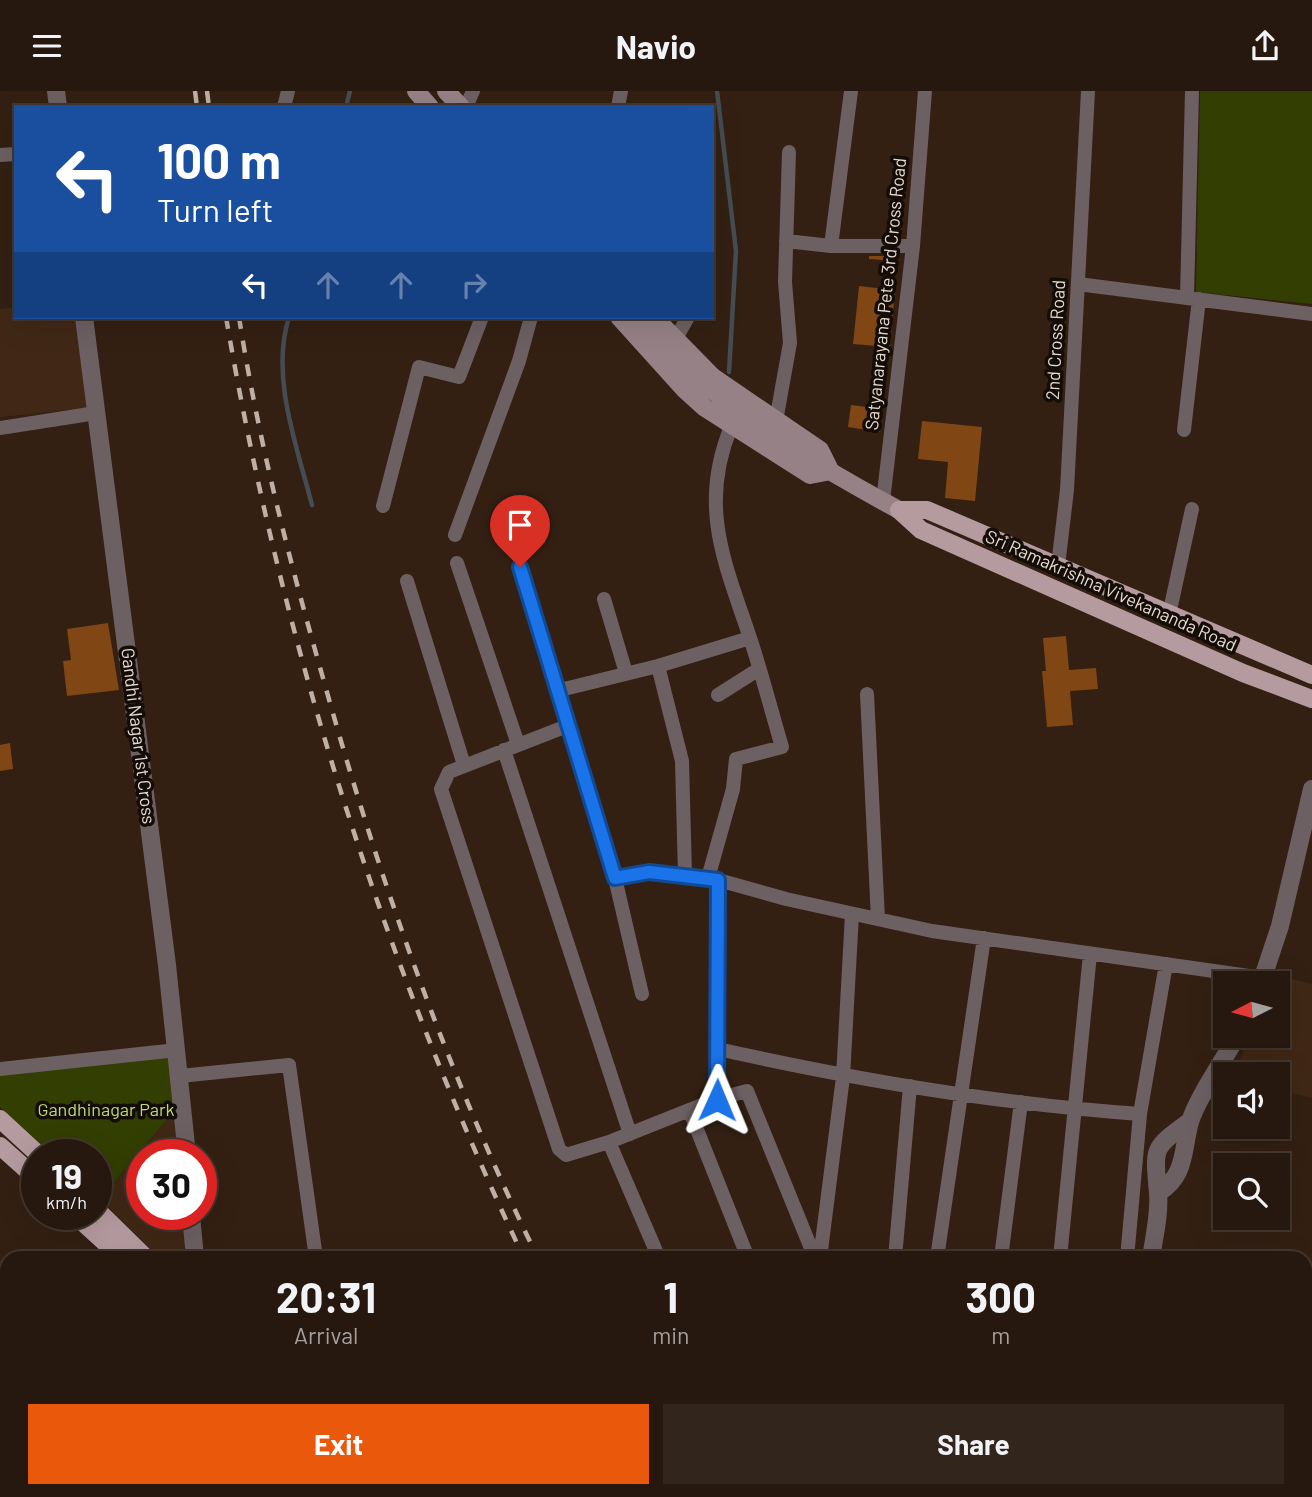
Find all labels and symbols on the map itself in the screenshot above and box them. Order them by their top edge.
street label: Satyanarayana Pete 3rd Cross Road [860,157,910,431]
street label: 2nd Cross Road [1041,279,1069,401]
pin [490,495,550,567]
street label: Sri Ramakrishna Vivekananda Road [982,525,1240,656]
street label: Gandhi Nagar 1st Cross [117,647,161,825]
north arrow [1213,971,1290,1048]
position arrow [680,1063,754,1137]
park label: Gandhinagar Park [37,1098,175,1120]
speed limit sign: 30 [126,1139,217,1230]

